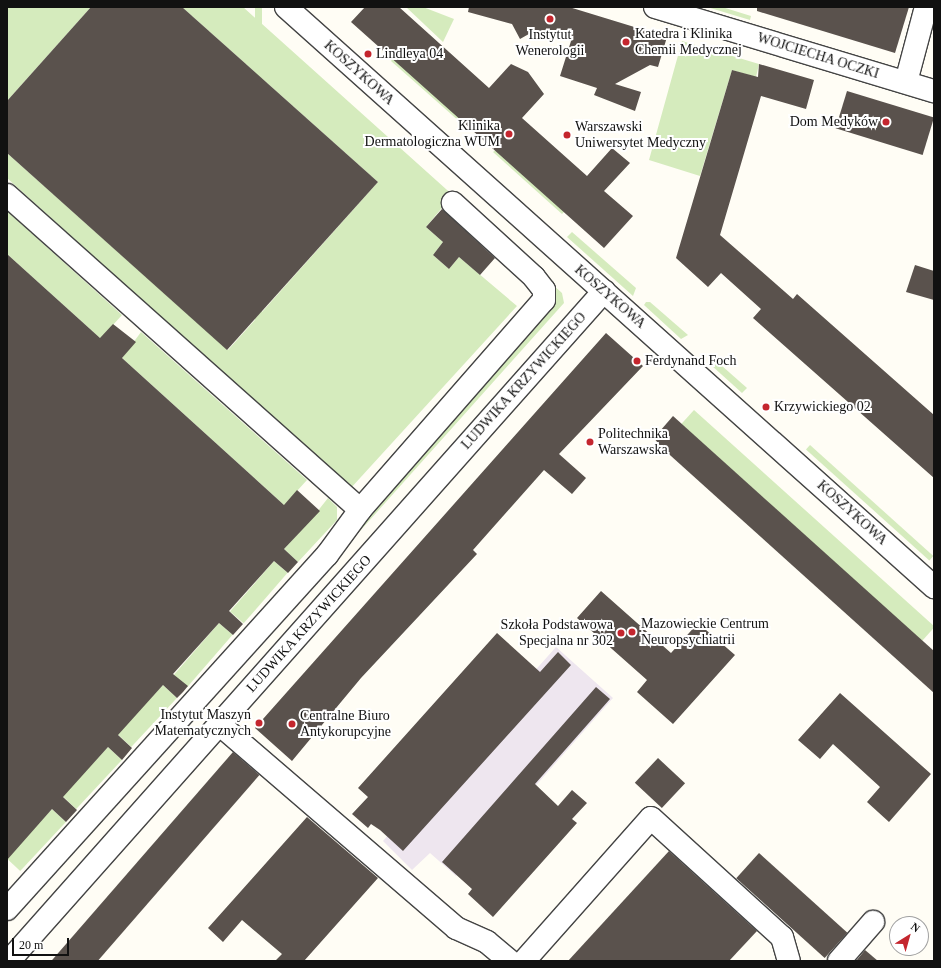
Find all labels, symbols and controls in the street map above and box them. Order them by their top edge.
marker: Instytut Wenerologii [544,13,556,25]
place label: Katedra i Klinika Chemii Medycznej [635,26,742,58]
place label: Instytut Wenerologii [516,27,584,60]
street label: WOJCIECHA OCZKI [755,29,881,83]
marker: Katedra i Klinika Chemii Medycznej [620,36,632,48]
street label: KOSZYKOWA [320,37,398,109]
place label: Lindleya 04 [376,46,443,62]
marker: Lindleya 04 [363,49,373,59]
place label: Dom Medyków [790,114,878,130]
marker: Dom Medyków [881,117,891,127]
place label: Klinika Dermatologiczna WUM [364,118,500,150]
place label: Warszawski Uniwersytet Medyczny [575,119,706,152]
marker: Klinika Dermatologiczna WUM [503,128,515,140]
marker: Warszawski Uniwersytet Medyczny [562,130,572,140]
street label: KOSZYKOWA [571,262,649,332]
street label: LUDWIKA KRZYWICKIEGO [458,309,590,453]
place label: Ferdynand Foch [645,353,736,369]
marker: Ferdynand Foch [632,356,642,366]
place label: Krzywickiego 02 [774,399,871,415]
marker: Krzywickiego 02 [761,402,771,412]
place label: Politechnika Warszawska [598,426,668,458]
marker: Politechnika Warszawska [585,437,595,447]
street label: KOSZYKOWA [813,477,891,549]
street label: LUDWIKA KRZYWICKIEGO [243,552,375,696]
place label: Mazowieckie Centrum Neuropsychiatrii [641,616,769,648]
place label: Szkoła Podstawowa Specjalna nr 302 [501,617,613,650]
marker: Mazowieckie Centrum Neuropsychiatrii [626,626,638,638]
marker: Szkoła Podstawowa Specjalna nr 302 [616,628,626,638]
place label: Instytut Maszyn Matematycznych [155,707,251,740]
place label: Centralne Biuro Antykorupcyjne [300,708,391,740]
marker: Instytut Maszyn Matematycznych [254,718,264,728]
marker: Centralne Biuro Antykorupcyjne [287,719,297,729]
north arrow [889,916,929,956]
text: N [909,920,922,934]
scale bar [14,930,71,956]
text: 20 m [19,938,43,952]

